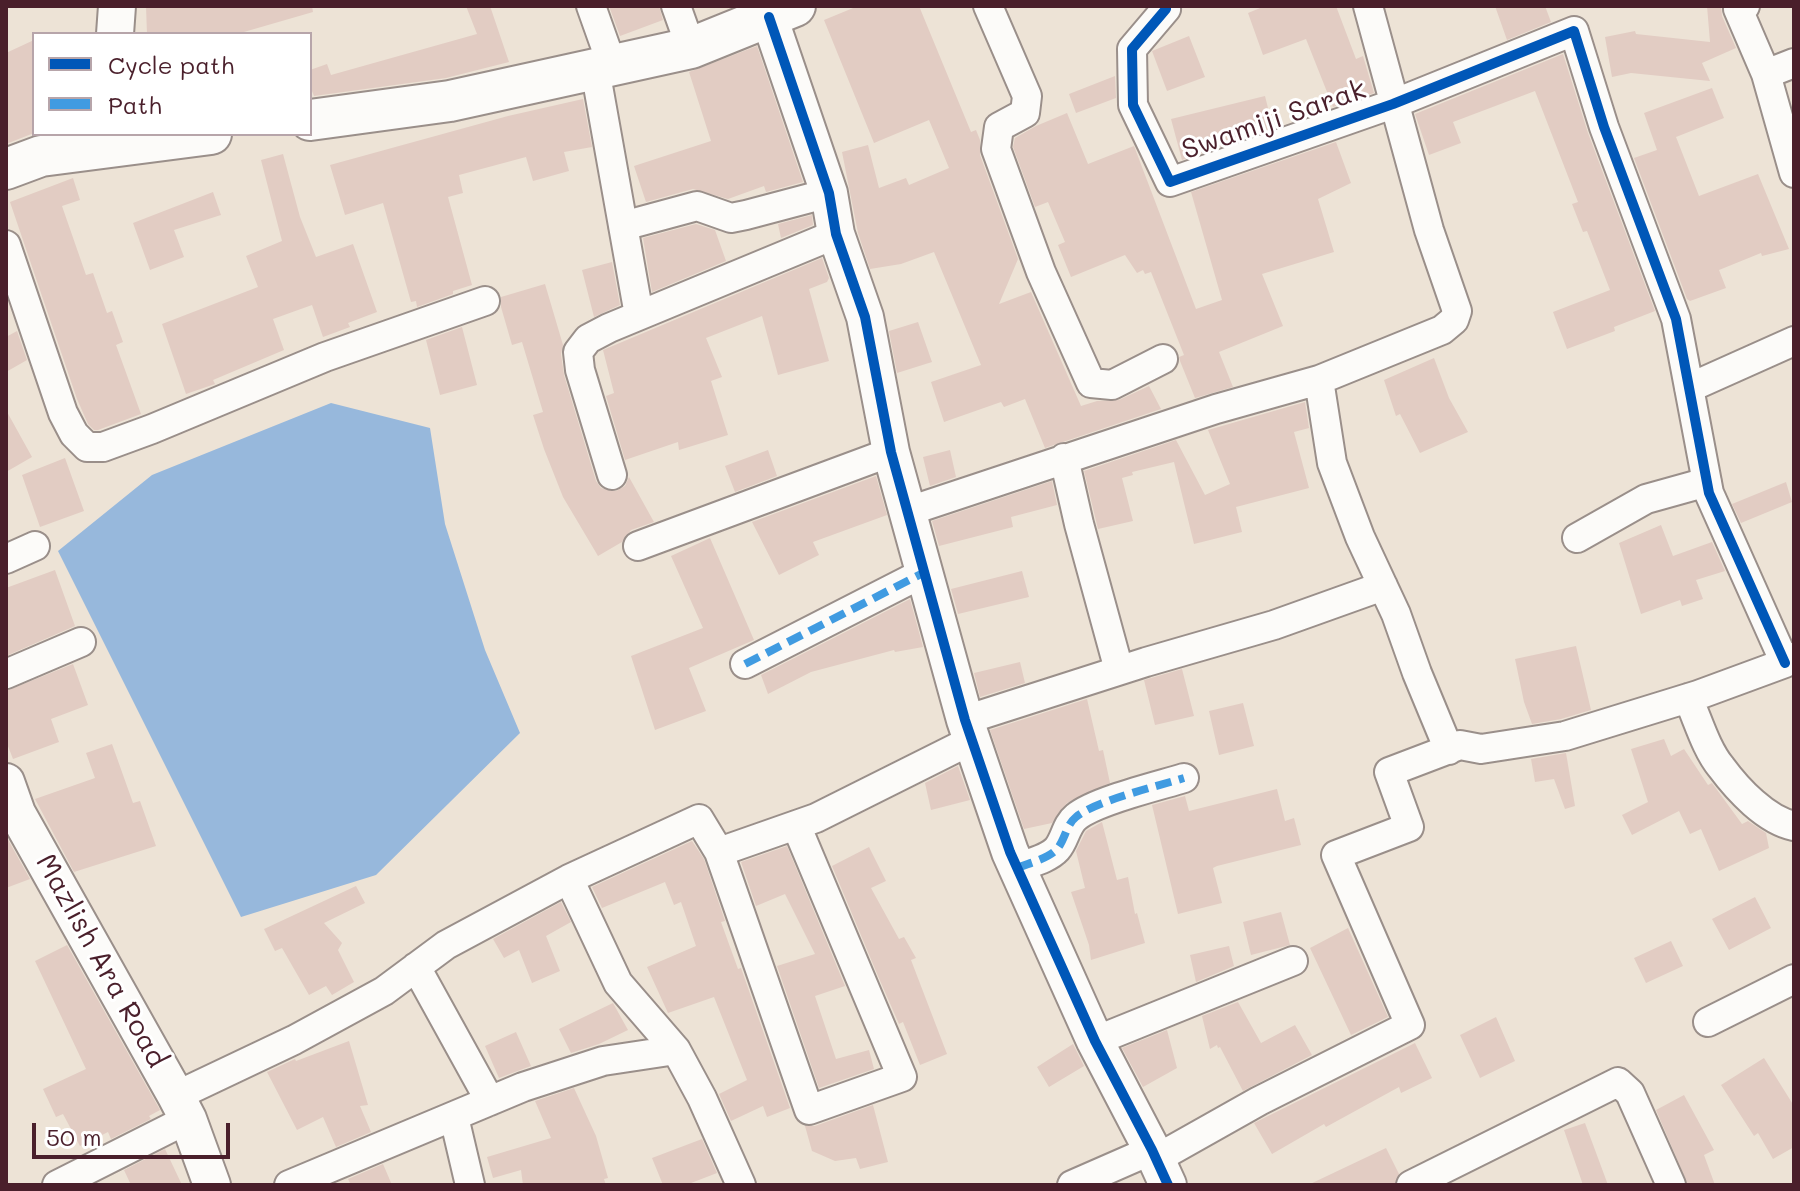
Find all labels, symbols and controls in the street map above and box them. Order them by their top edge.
legend [32,32,312,136]
text: Cycle path [108,49,234,80]
street label: Swamiji Sarak [1178,73,1370,167]
text: Path [108,89,162,120]
street label: Mazlish Ara Road [28,848,174,1074]
scale bar [36,1107,234,1157]
text: 50 m [46,1121,102,1152]

